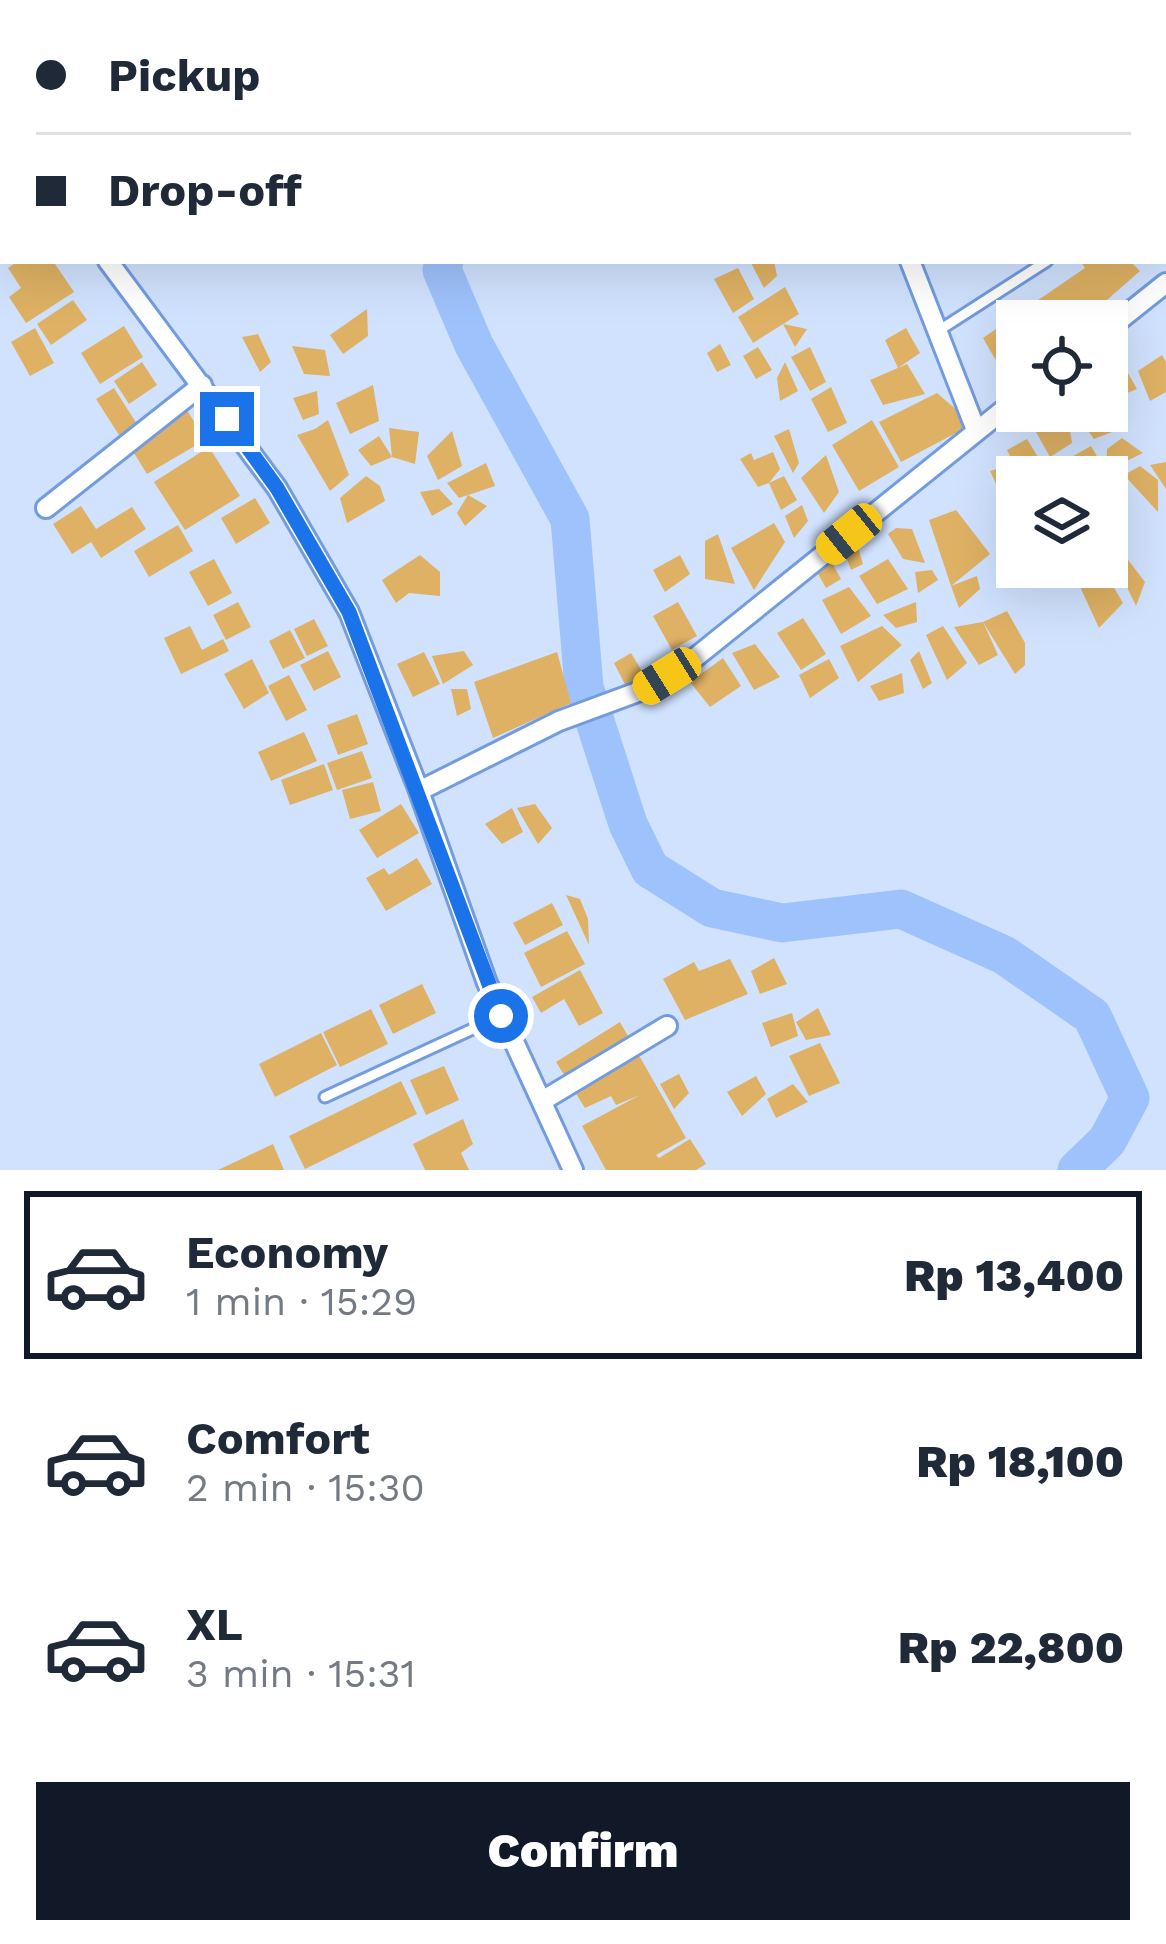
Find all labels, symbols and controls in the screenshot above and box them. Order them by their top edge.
text: Pickup [108,49,260,102]
text: Drop-off [108,164,302,217]
map controls [996,300,1128,588]
button: locate [996,300,1128,432]
route end [200,392,254,446]
button: layers [996,456,1128,588]
car [810,497,888,571]
car [627,642,707,710]
route start [474,989,528,1043]
icon: car [42,1221,150,1329]
text: Economy [186,1226,388,1279]
text: Rp 13,400 [904,1249,1124,1302]
text: 1 min · 15:29 [186,1279,417,1324]
icon: car [42,1407,150,1515]
text: Comfort [186,1412,370,1465]
text: Rp 18,100 [916,1435,1124,1488]
text: 2 min · 15:30 [186,1465,425,1510]
icon: car [42,1593,150,1701]
text: XL [186,1598,243,1651]
text: Rp 22,800 [898,1621,1124,1674]
text: 3 min · 15:31 [186,1651,416,1696]
button: Confirm [36,1782,1130,1920]

